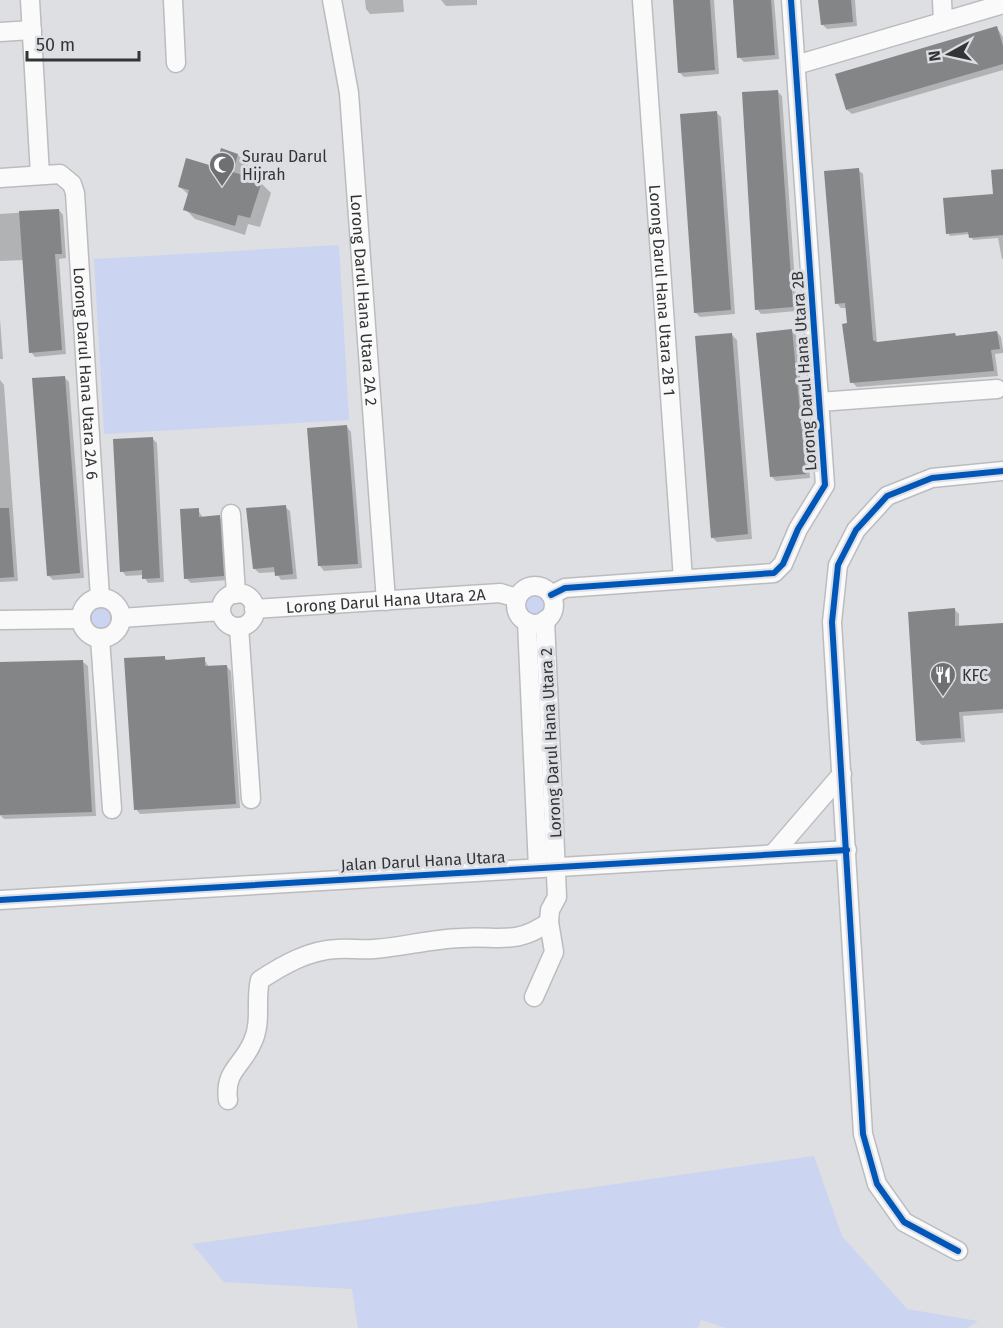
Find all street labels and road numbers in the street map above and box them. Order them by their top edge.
street label: Lorong Darul Hana Utara 2B 1 [646,184,680,397]
street label: Lorong Darul Hana Utara 2A 2 [347,193,381,406]
street label: Lorong Darul Hana Utara 2A 6 [70,267,102,480]
street label: Lorong Darul Hana Utara 2B [788,270,820,472]
street label: Lorong Darul Hana Utara 2A [285,584,487,616]
street label: Lorong Darul Hana Utara 2 [537,647,565,839]
street label: Jalan Darul Hana Utara [340,847,506,875]

